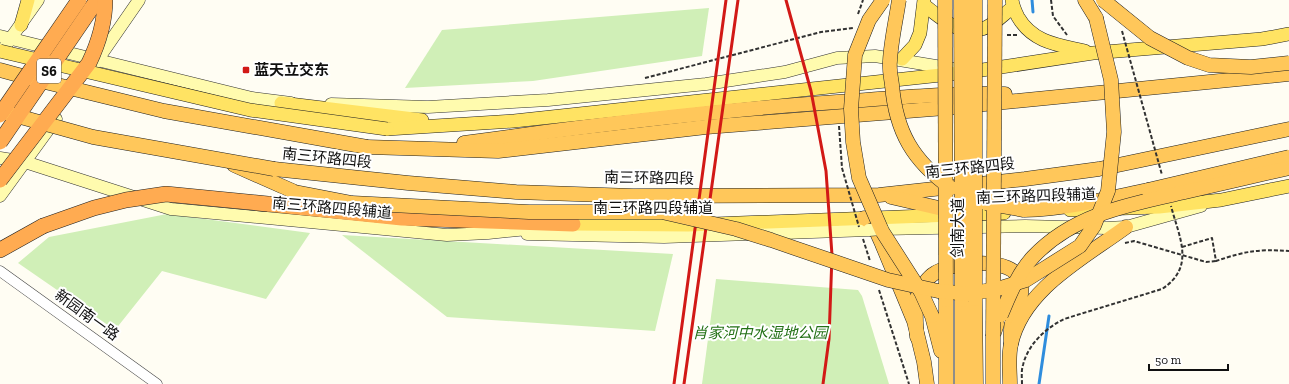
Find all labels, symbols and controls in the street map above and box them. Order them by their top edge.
road number: S6 [37,59,61,83]
place label: 蓝天立交东 [254,61,329,79]
marker: 蓝天立交东 [241,65,251,75]
street label: 南三环路四段 [281,144,373,172]
street label: 南三环路四段 [924,154,1016,182]
street label: 南三环路四段 [604,168,694,188]
street label: 南三环路四段辅道 [976,185,1096,207]
street label: 南三环路四段辅道 [271,194,393,222]
street label: 剑南大道 [949,198,967,258]
street label: 南三环路四段辅道 [593,199,713,217]
street label: 新园南一路 [51,286,123,344]
park label: 肖家河中水湿地公园 [692,324,829,342]
scale bar [1149,346,1228,372]
text: 50 m [1155,353,1182,367]

